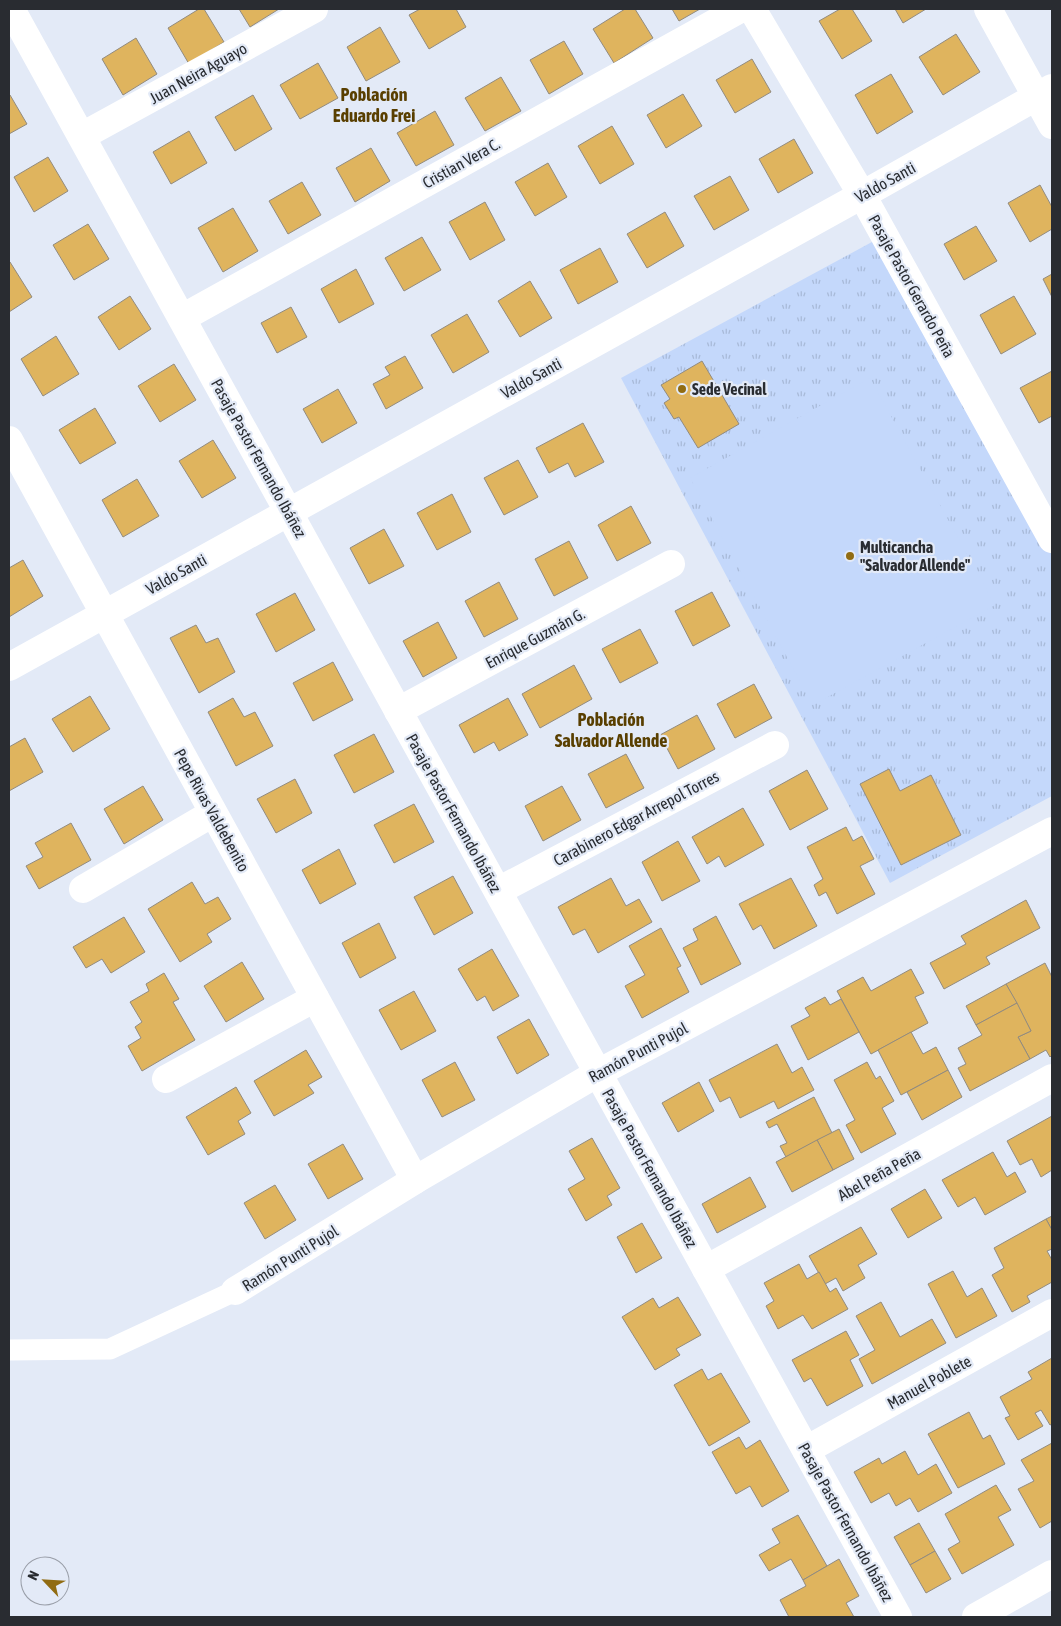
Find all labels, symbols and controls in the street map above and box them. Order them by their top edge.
street label: Juan Neira Aguayo [146,39,250,108]
district label: Población Eduardo Frei [333,84,415,126]
street label: Cristian Vera C. [419,134,503,192]
street label: Valdo Santi [852,158,918,206]
street label: Pasaje Pastor Gerardo Peña [864,211,959,361]
street label: Valdo Santi [498,354,564,402]
street label: Pasaje Pastor Fernando Ibáñez [207,375,310,541]
place label: Sede Vecinal [692,380,767,398]
marker: Sede Vecinal [676,383,688,395]
place label: Multicancha "Salvador Allende" [860,538,971,574]
street label: Valdo Santi [143,550,209,598]
marker: Multicancha "Salvador Allende" [844,550,856,562]
street label: Enrique Guzmán G. [482,604,588,673]
district label: Población Salvador Allende [555,709,667,751]
street label: Pasaje Pastor Fernando Ibáñez [402,730,505,896]
street label: Pepe Rivas Valdebenito [170,746,253,875]
street label: Carabinero Edgar Arrepol Torres [550,767,722,870]
street label: Ramón Punti Pujol [586,1018,692,1086]
street label: Pasaje Pastor Fernando Ibáñez [598,1085,701,1251]
street label: Abel Peña Peña [835,1144,923,1204]
street label: Ramón Punti Pujol [239,1221,342,1295]
street label: Manuel Poblete [884,1352,974,1412]
street label: Pasaje Pastor Fernando Ibáñez [794,1439,897,1605]
north arrow [20,1556,70,1606]
text: N [24,1568,42,1583]

